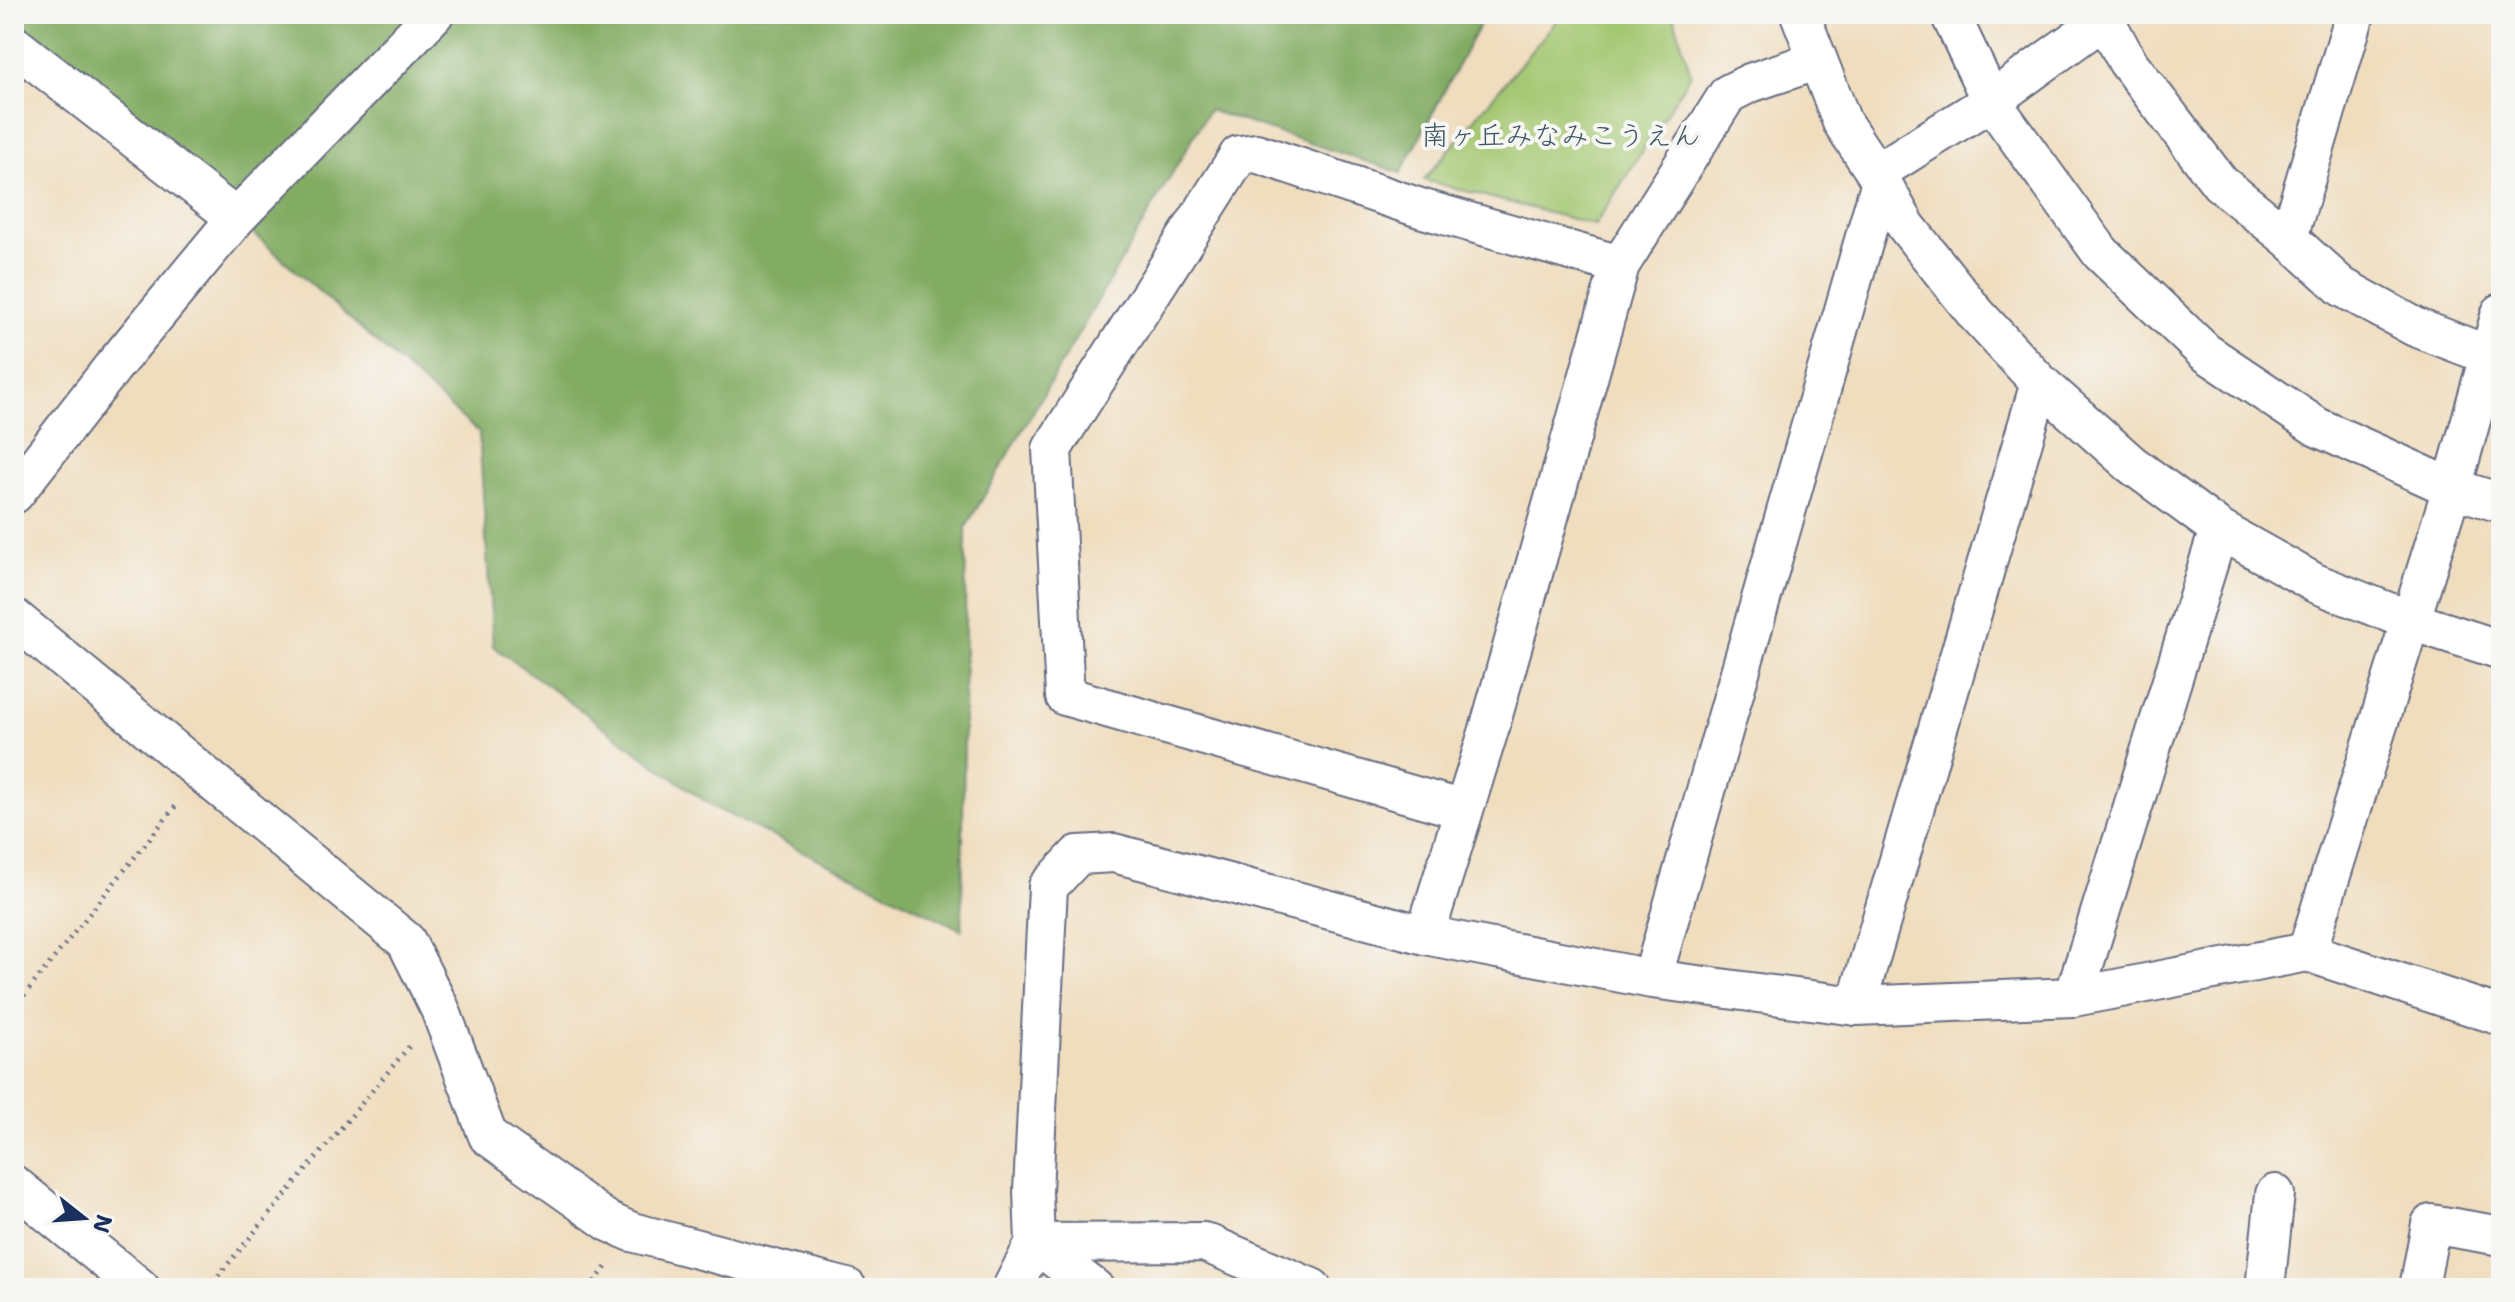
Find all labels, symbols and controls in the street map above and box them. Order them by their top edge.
park label: 南ヶ丘みなみこうえん [1421,116,1701,154]
north arrow [44,1178,124,1258]
text: N [86,1211,119,1236]

